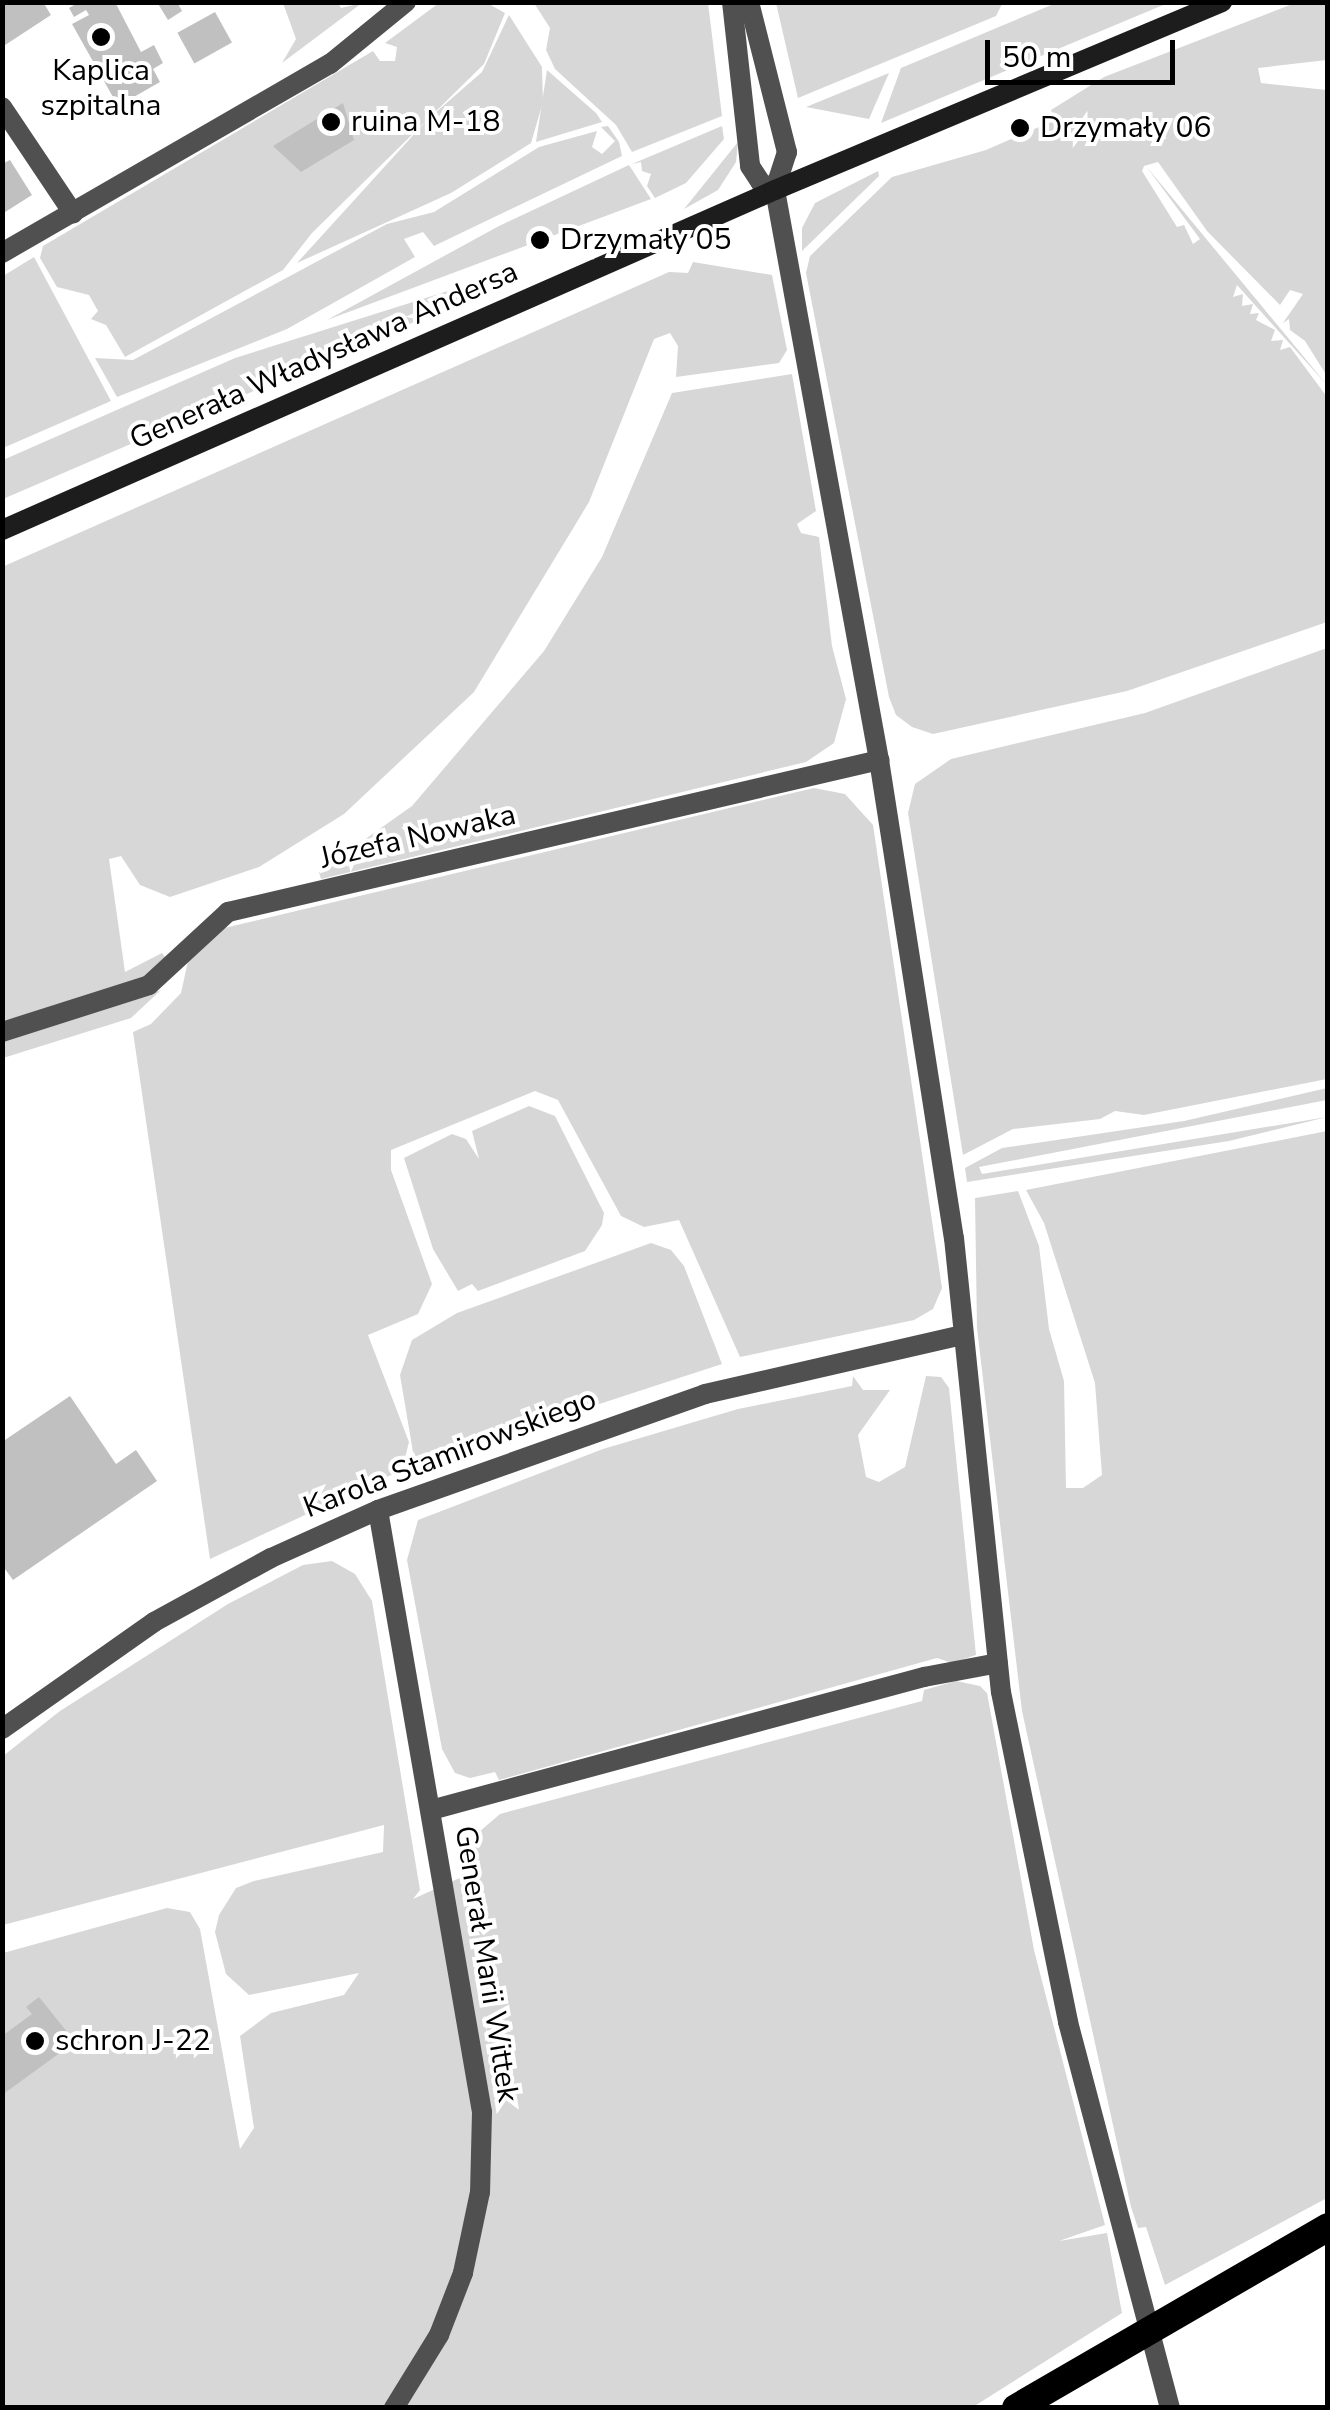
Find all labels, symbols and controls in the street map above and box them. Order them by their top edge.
scale bar [990,20,1180,82]
marker: Kaplica szpitalna [90,26,112,48]
text: 50 m [1002,37,1071,78]
place label: Kaplica szpitalna [41,53,161,124]
place label: ruina M-18 [351,104,501,140]
place label: Drzymały 06 [1040,110,1211,146]
marker: ruina M-18 [320,111,342,133]
marker: Drzymały 06 [1009,117,1031,139]
place label: Drzymały 05 [560,222,731,258]
marker: Drzymały 05 [529,229,551,251]
street label: Generała Władysława Andersa [124,254,524,458]
street label: Józefa Nowaka [317,797,519,877]
street label: Karola Stamirowskiego [299,1382,601,1526]
street label: Generał Marii Wittek [446,1823,526,2105]
place label: schron J-22 [55,2023,211,2059]
marker: schron J-22 [24,2030,46,2052]

